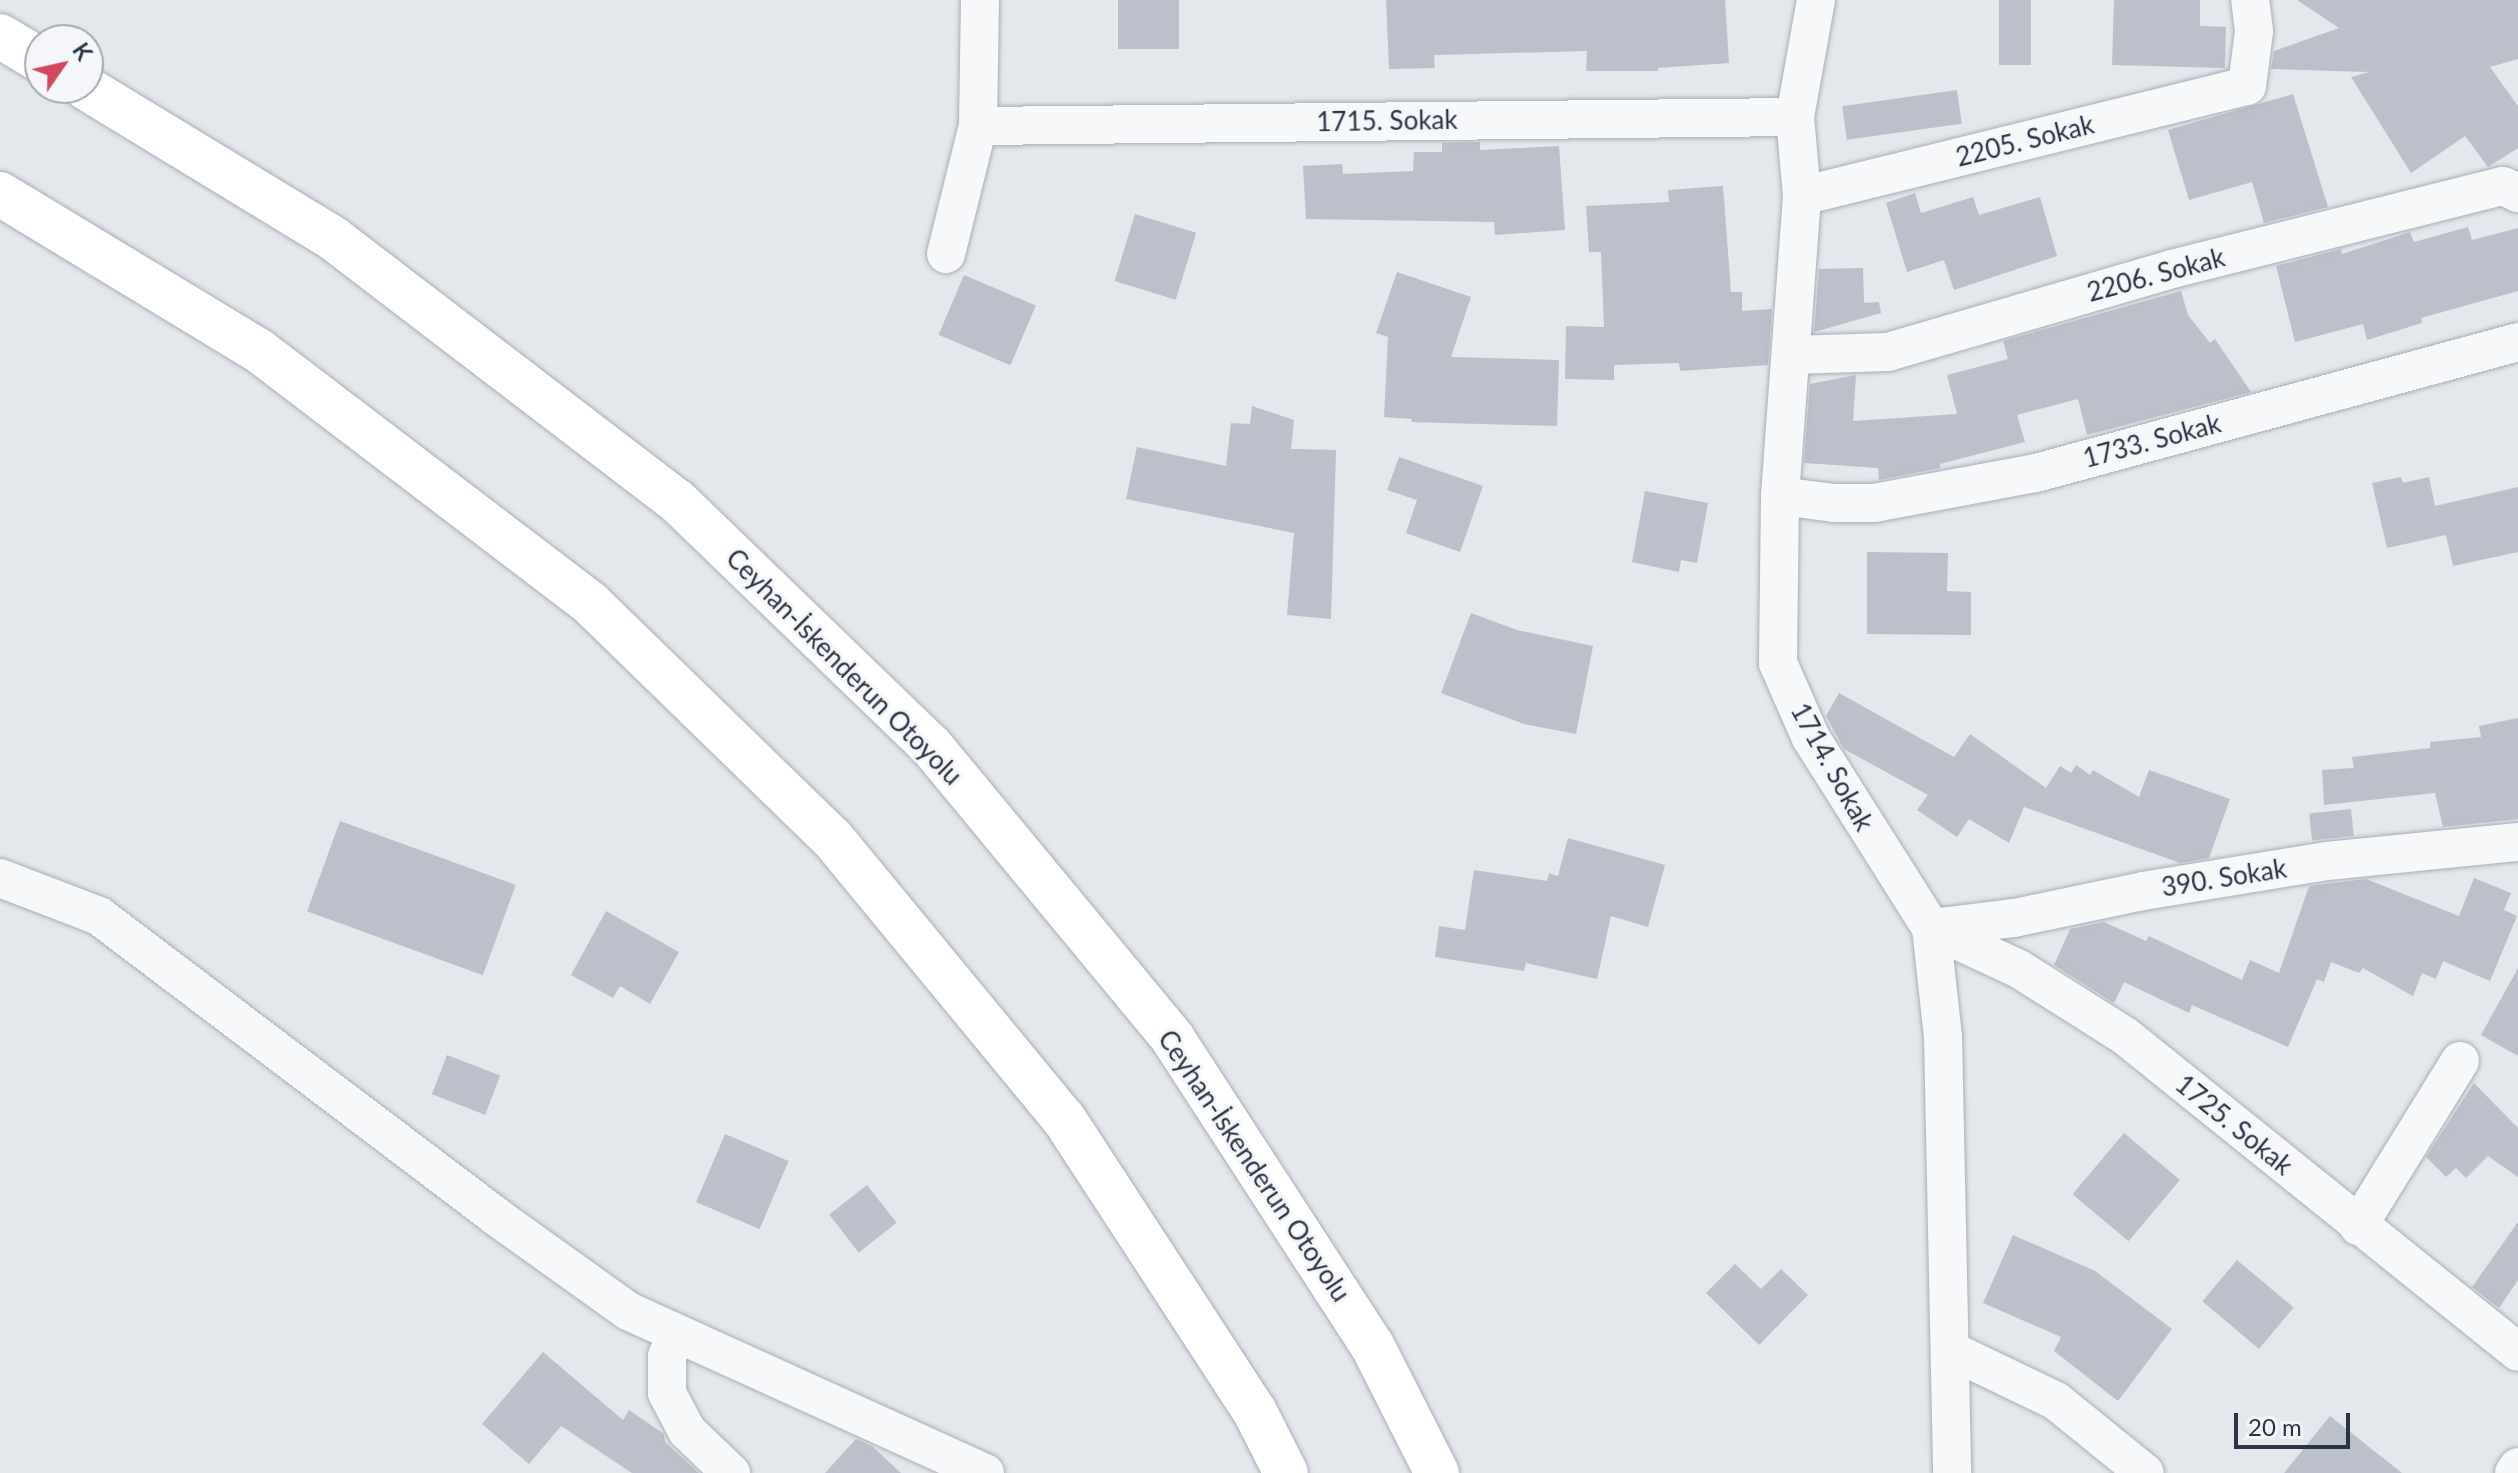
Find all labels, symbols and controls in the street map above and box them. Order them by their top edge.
north arrow [24,24,104,104]
text: K [67,38,98,65]
street label: 1715. Sokak [1316,104,1458,138]
street label: 2205. Sokak [1953,109,2097,173]
street label: 2206. Sokak [2084,242,2228,308]
street label: 1733. Sokak [2080,408,2224,474]
street label: Ceyhan-İskenderun Otoyolu [720,543,968,791]
street label: 1714. Sokak [1784,698,1880,836]
street label: 390. Sokak [2159,853,2289,903]
street label: Ceyhan-İskenderun Otoyolu [1151,1024,1357,1308]
street label: 1725. Sokak [2169,1068,2299,1182]
scale bar [2238,1397,2354,1447]
text: 20 m [2248,1412,2302,1441]

